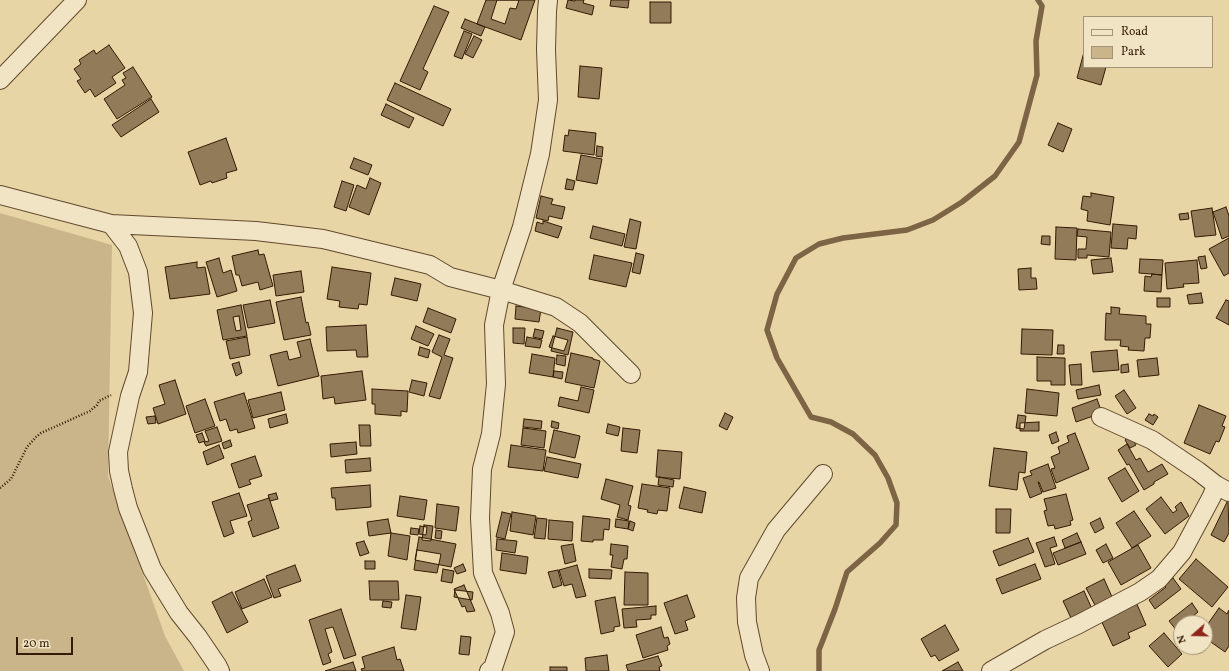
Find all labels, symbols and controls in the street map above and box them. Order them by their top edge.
legend [1083,16,1213,68]
text: Road [1121,24,1148,40]
text: Park [1121,44,1146,60]
north arrow [1173,615,1213,655]
scale bar [18,629,75,655]
text: N [1174,633,1191,645]
text: 20 m [23,636,50,652]

